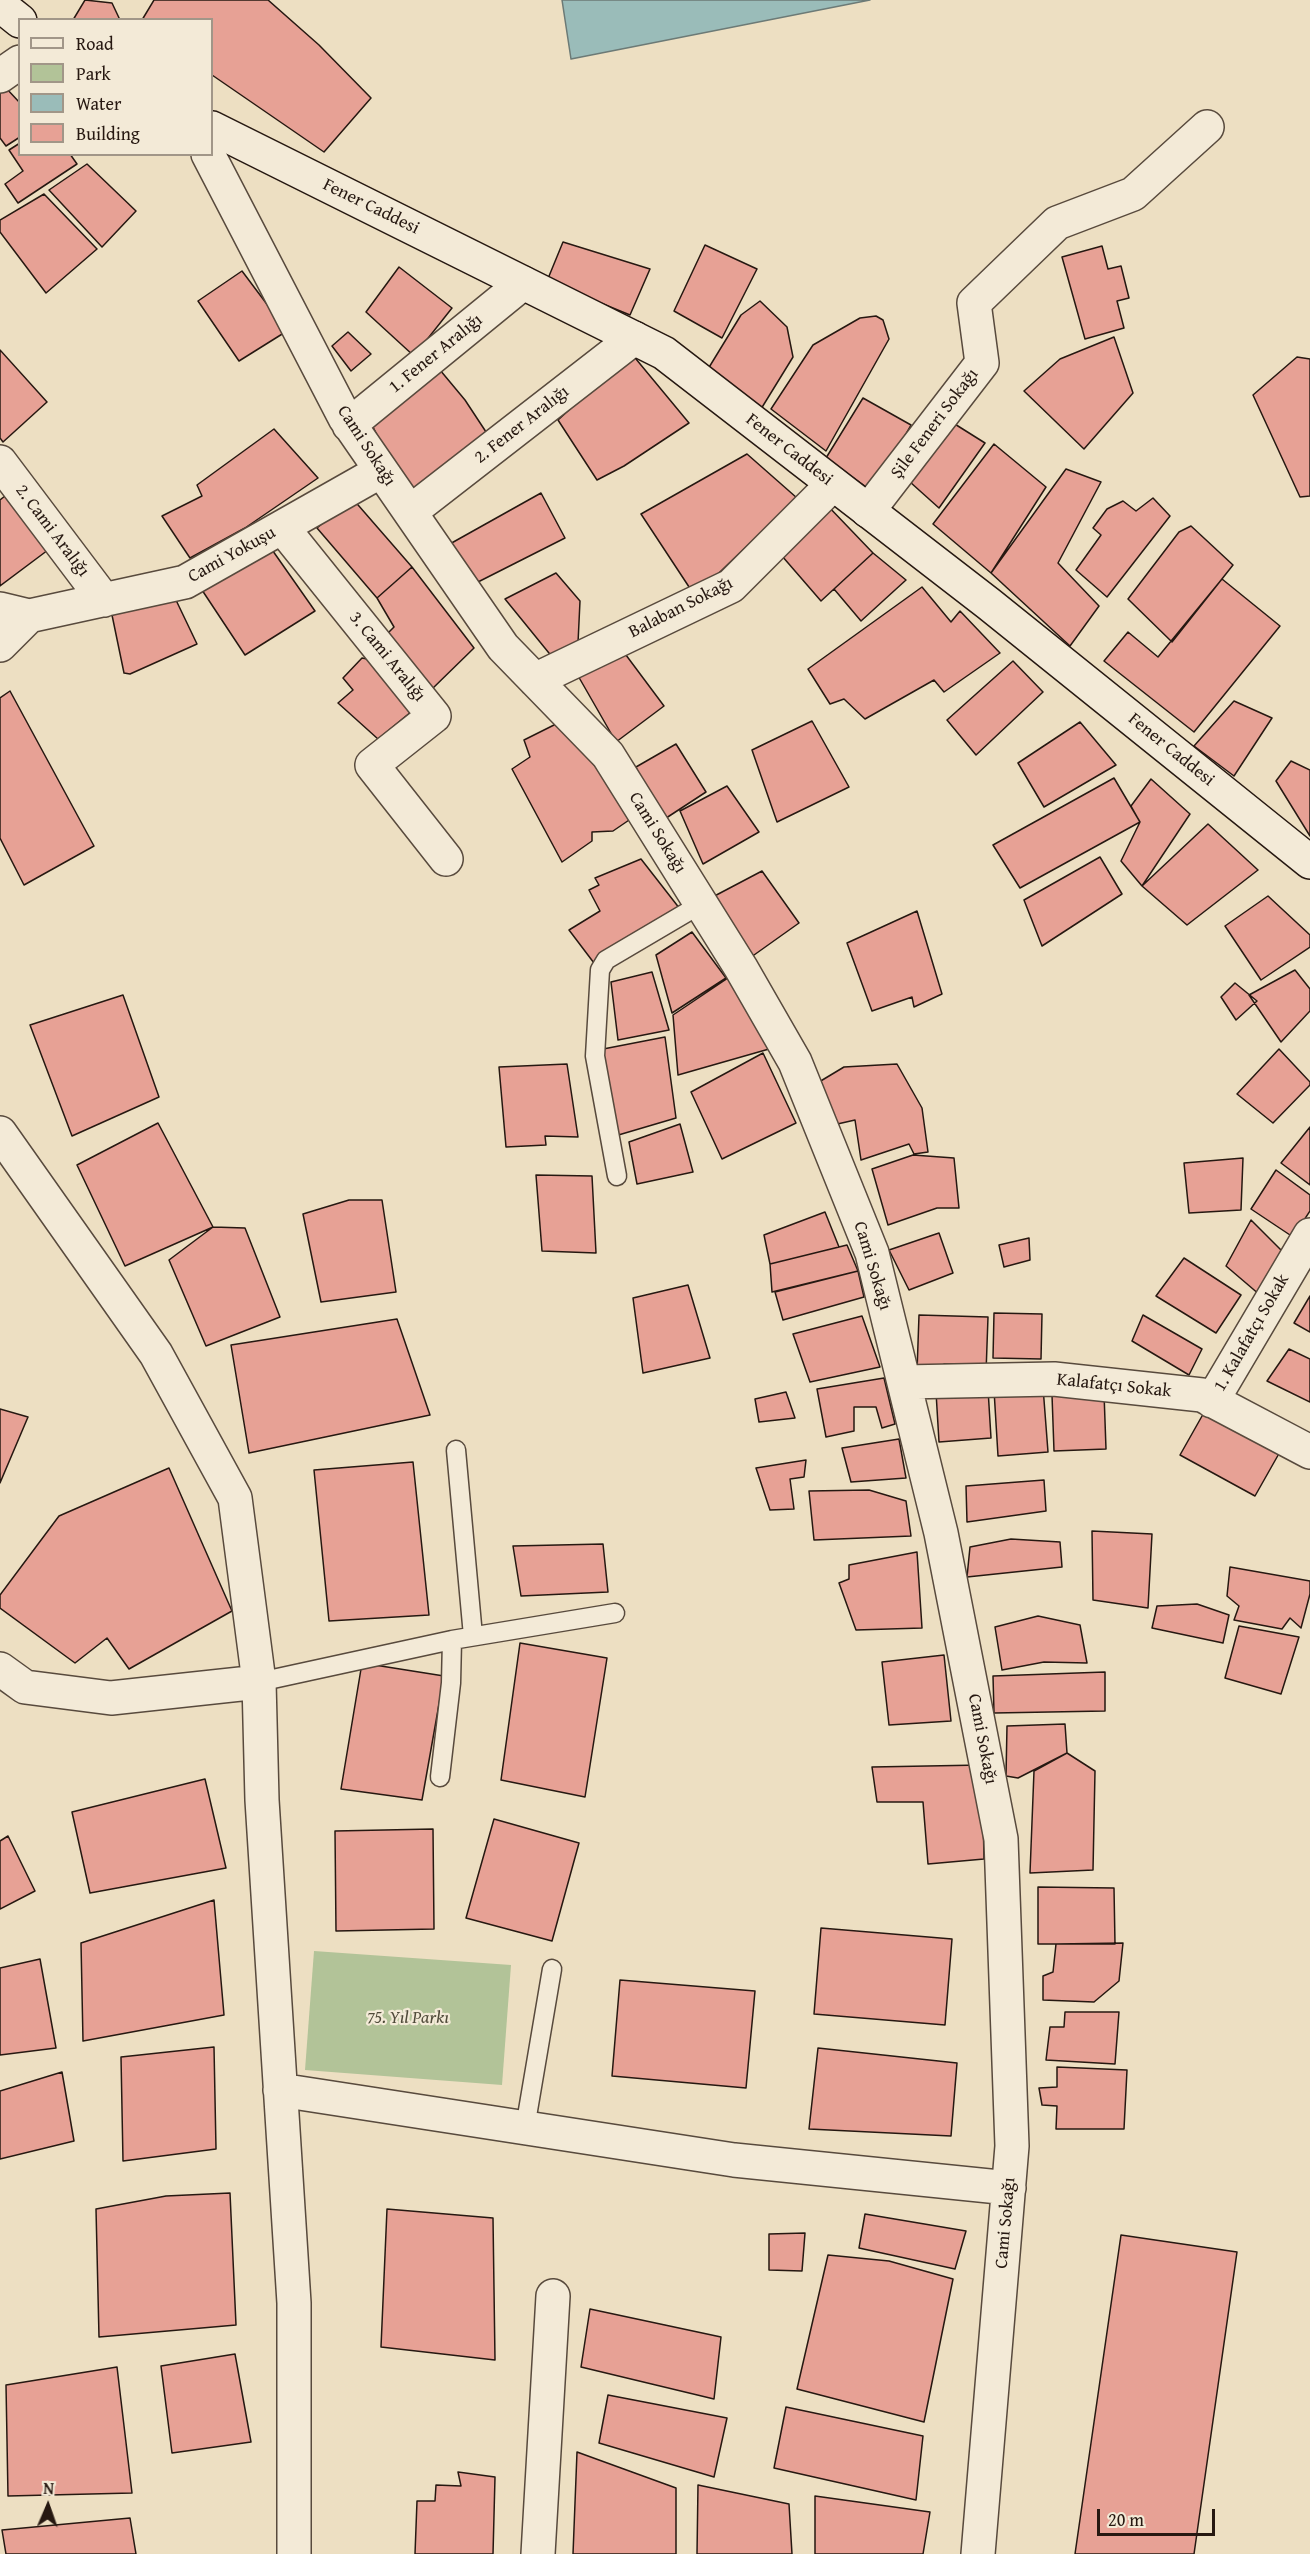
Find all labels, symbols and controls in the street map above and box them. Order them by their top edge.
legend [18,18,213,156]
text: Road [76,30,114,57]
text: Park [76,60,111,87]
text: Water [76,90,121,117]
text: Building [76,120,140,147]
street label: Fener Caddesi [319,174,423,240]
street label: 1. Fener Aralığı [385,310,487,398]
street label: Şile Feneri Sokağı [887,365,983,483]
street label: 2. Fener Aralığı [470,381,574,469]
street label: Cami Sokağı [332,402,400,490]
street label: Fener Caddesi [741,409,837,491]
street label: 2. Cami Aralığı [10,481,94,581]
street label: Cami Yokuşu [184,522,280,588]
street label: Balaban Sokağı [625,573,737,643]
street label: 3. Cami Aralığı [344,608,430,706]
street label: Fener Caddesi [1124,709,1218,791]
street label: Cami Sokağı [624,788,690,878]
street label: Cami Sokağı [848,1219,896,1313]
street label: 1. Kalafatçı Sokak [1210,1270,1294,1396]
street label: Kalafatçı Sokak [1056,1369,1172,1403]
street label: Cami Sokağı [963,1692,1001,1786]
park label: 75. Yıl Parkı [367,2007,449,2029]
street label: Cami Sokağı [991,2176,1021,2270]
north arrow [18,2476,78,2536]
text: N [43,2476,54,2500]
scale bar [1100,2497,1218,2535]
text: 20 m [1108,2506,1144,2533]

